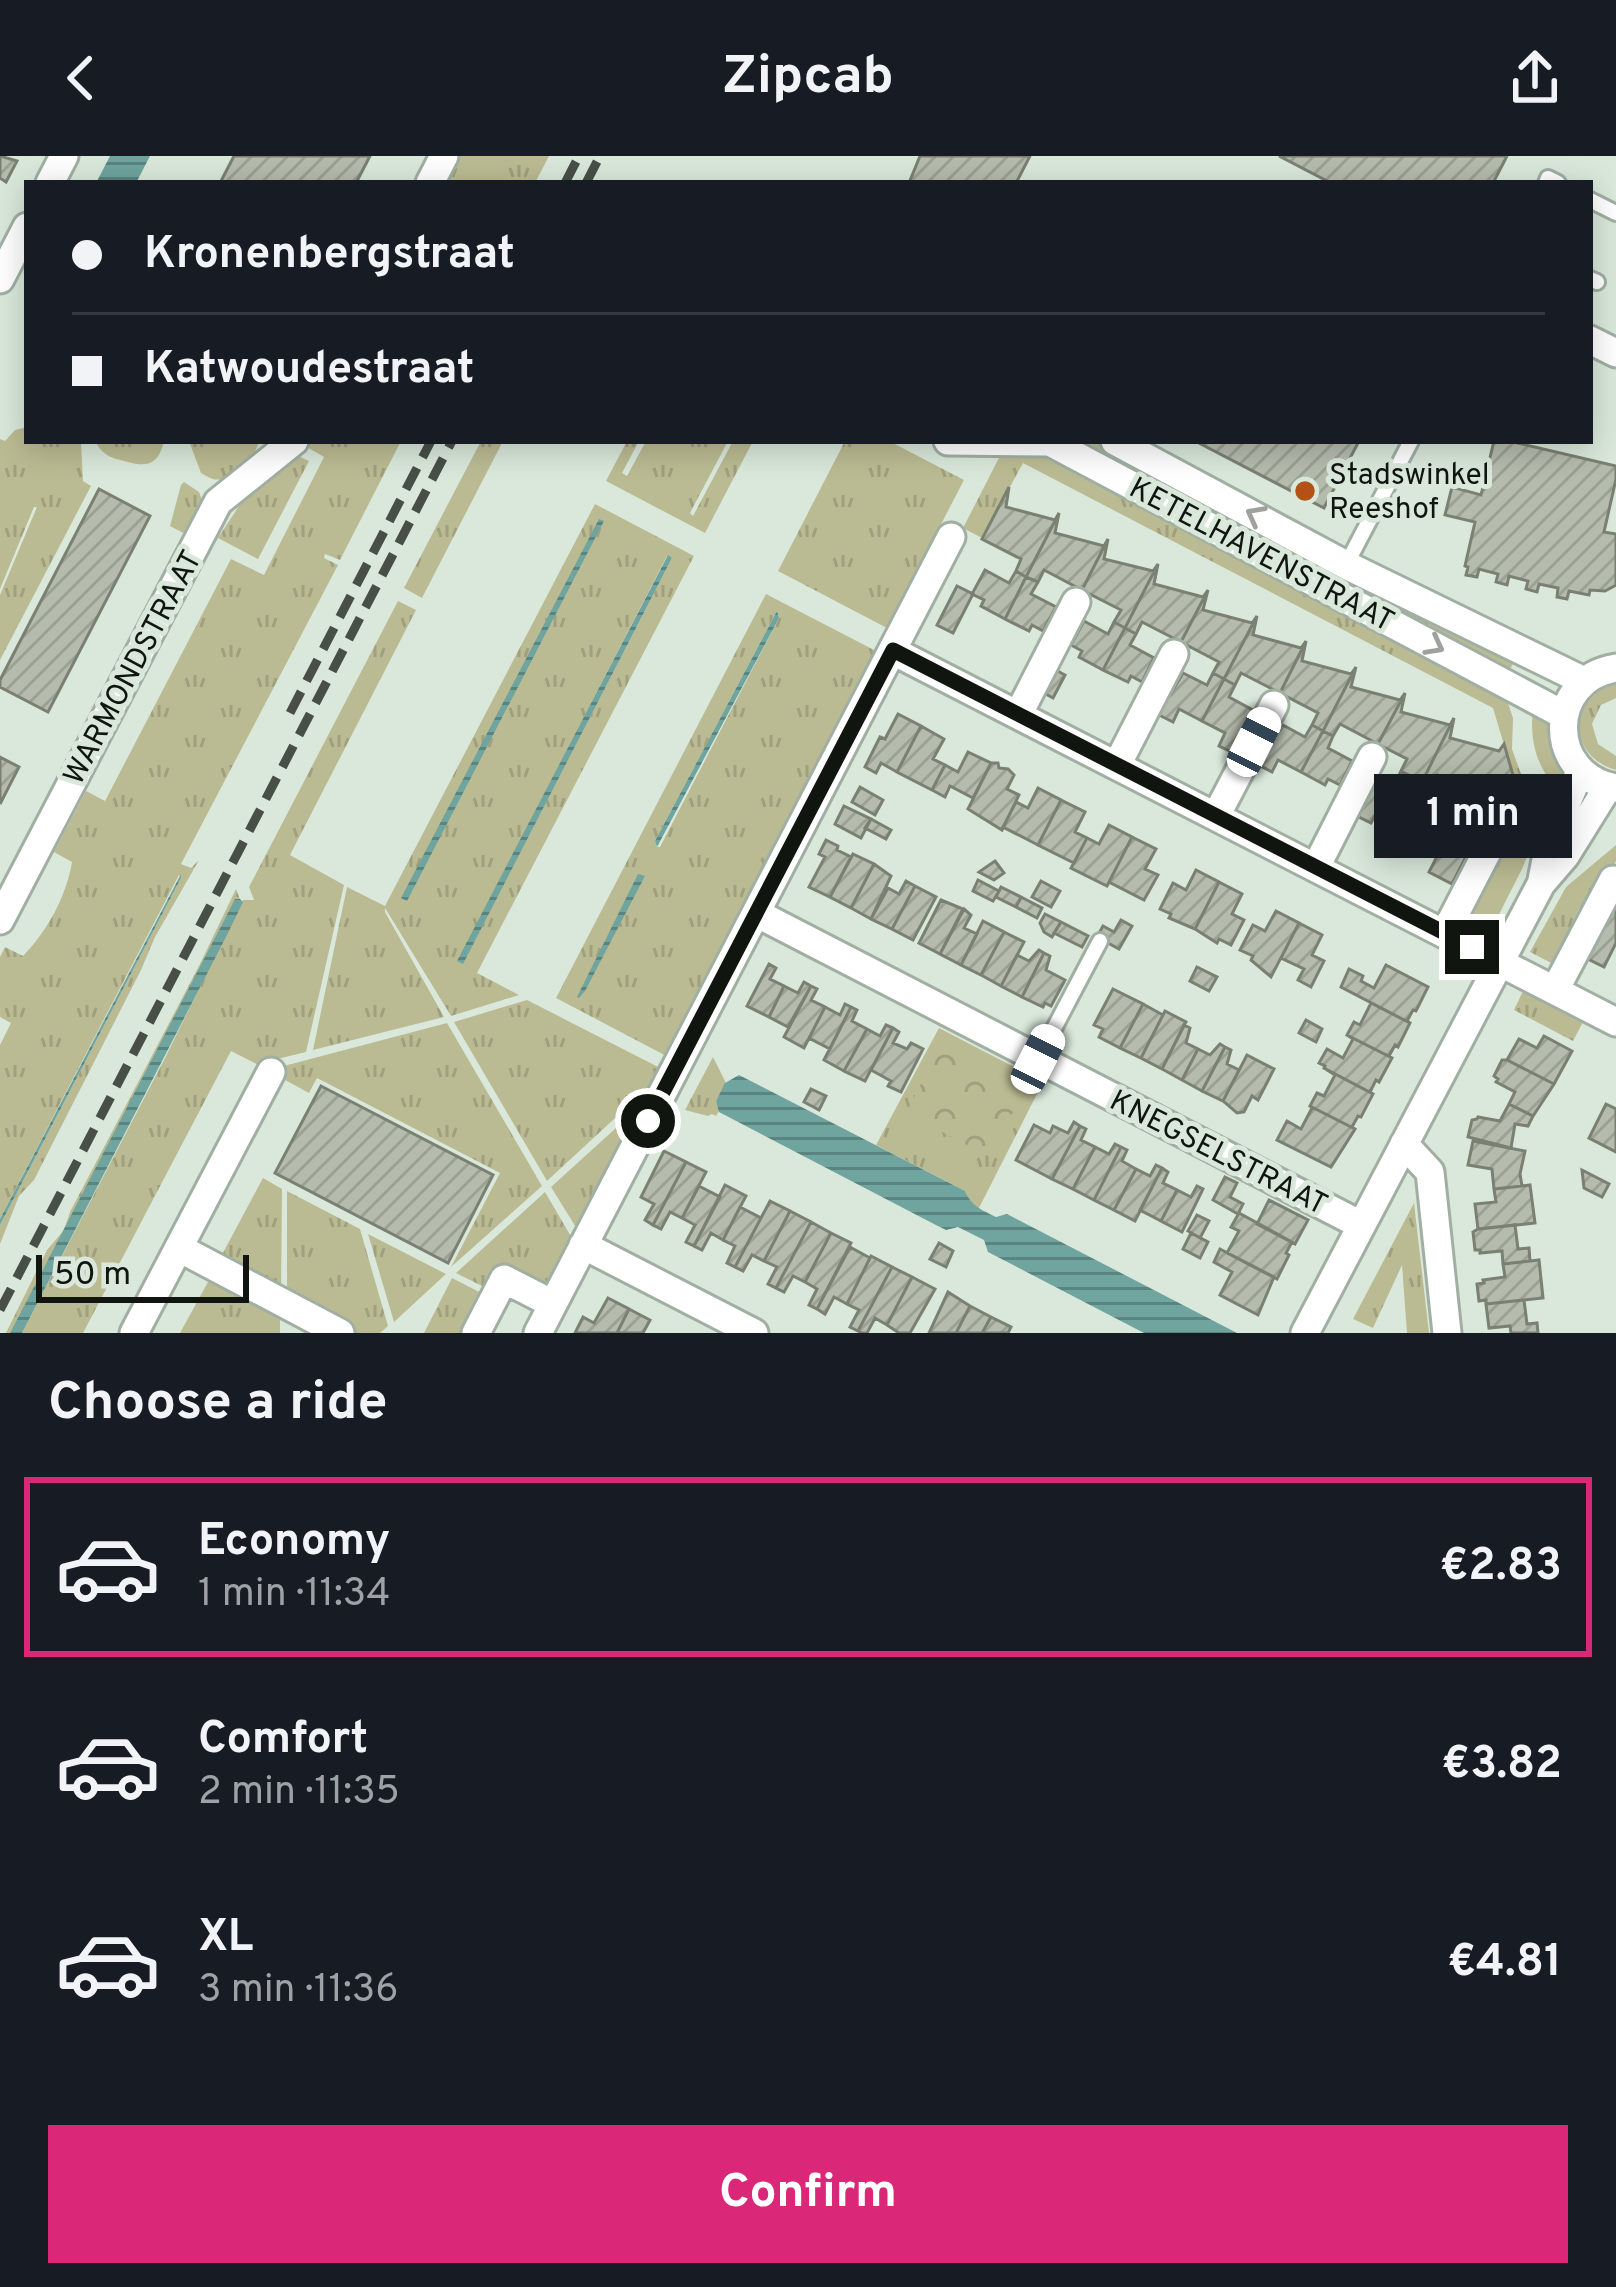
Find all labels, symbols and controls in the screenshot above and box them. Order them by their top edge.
text: Zipcab [722,44,894,113]
icon: back [48,45,114,111]
icon: share [1502,45,1568,111]
text: Kronenbergstraat [144,227,515,284]
text: Katwoudestraat [144,342,474,399]
place label: Stadswinkel Reeshof [1329,458,1490,529]
street label: KETELHAVENSTRAAT [1122,471,1400,642]
marker: Stadswinkel Reeshof [1292,478,1318,504]
one-way arrow [1246,506,1267,529]
street label: WARMONDSTRAAT [57,545,212,792]
one-way arrow [1423,632,1444,655]
car [1222,702,1286,782]
callout: 1 min [1373,773,1571,857]
text: 1 min [1426,791,1520,840]
route end [1445,920,1499,974]
car [1006,1019,1070,1099]
street label: KNEGSELSTRAAT [1103,1083,1333,1225]
route start [621,1094,675,1148]
scale bar [36,1249,249,1302]
text: 50 m [54,1255,131,1297]
text: Choose a ride [48,1370,388,1439]
icon: car [54,1513,162,1621]
text: Economy [198,1514,390,1571]
text: €2.83 [1440,1539,1562,1596]
text: 1 min · 11:34 [198,1571,391,1620]
icon: car [54,1711,162,1819]
text: Comfort [198,1712,368,1769]
text: €3.82 [1442,1737,1562,1794]
text: 2 min · 11:35 [198,1769,400,1818]
icon: car [54,1909,162,2017]
text: XL [198,1910,253,1967]
text: €4.81 [1447,1935,1562,1992]
text: 3 min · 11:36 [198,1967,399,2016]
button: Confirm [48,2125,1568,2263]

